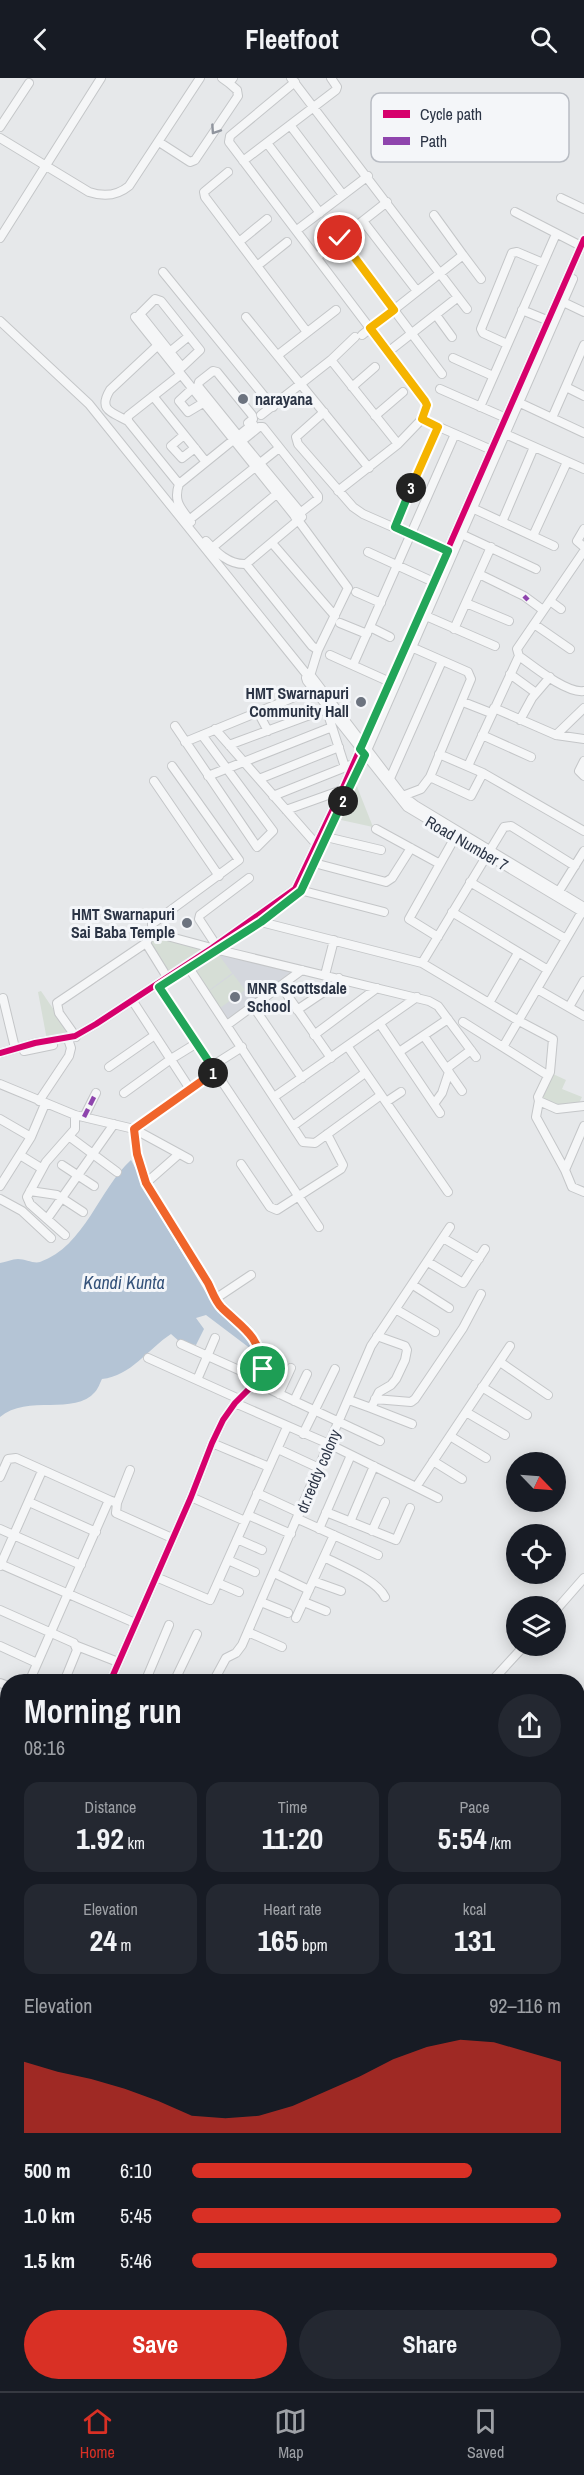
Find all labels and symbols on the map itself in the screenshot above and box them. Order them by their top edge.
legend [371,93,569,162]
text: Cycle path [420,103,482,125]
one-way arrow [211,124,222,135]
text: Path [420,130,447,152]
pin [314,212,365,263]
place label: narayana [255,388,313,410]
marker: narayana [236,392,250,406]
pin: 3 [396,473,426,503]
place label: HMT Swarnapuri Community Hall [245,682,349,722]
marker: HMT Swarnapuri Community Hall [354,695,368,709]
pin: 2 [328,786,358,816]
street label: Road Number 7 [421,810,513,876]
place label: HMT Swarnapuri Sai Baba Temple [71,903,175,943]
marker: HMT Swarnapuri Sai Baba Temple [180,916,194,930]
place label: MNR Scottsdale School [247,977,347,1017]
marker: MNR Scottsdale School [228,990,242,1004]
pin: 1 [198,1058,228,1088]
water label: Kandi Kunta [83,1270,165,1295]
pin [237,1343,288,1394]
street label: dr.reddy colony [290,1425,346,1516]
north arrow [506,1452,566,1512]

